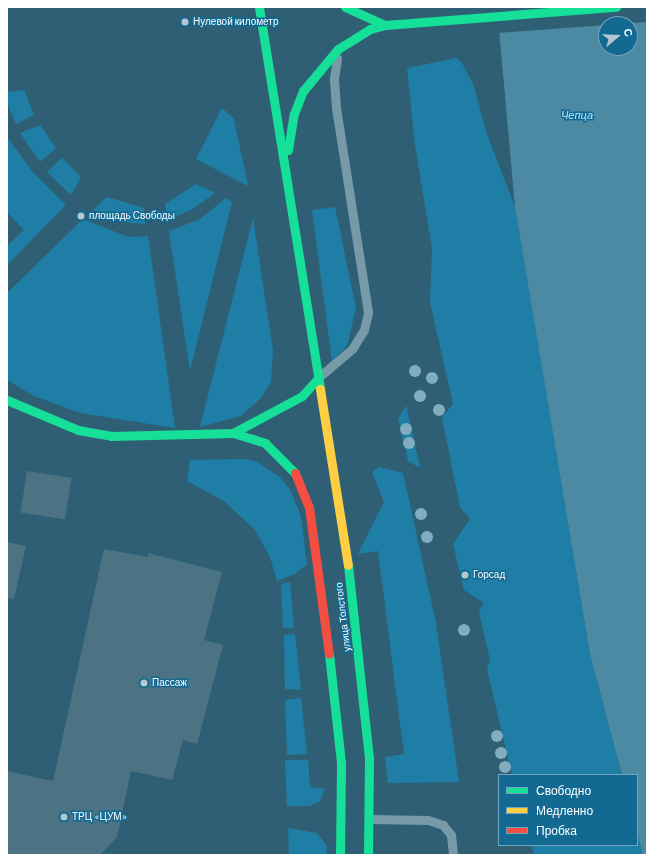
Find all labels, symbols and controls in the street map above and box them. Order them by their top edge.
place label: Нулевой километр [193,16,278,28]
north arrow [598,16,638,56]
marker: Нулевой километр [180,17,190,27]
text: С [621,26,636,38]
water label: Чепца [561,108,593,122]
place label: площадь Свободы [89,210,175,222]
marker: площадь Свободы [76,211,86,221]
place label: Горсад [473,569,505,581]
marker: Горсад [460,570,470,580]
street label: улица Толстого [333,582,353,652]
place label: Пассаж [152,677,187,689]
marker: Пассаж [139,678,149,688]
legend [498,774,638,846]
text: Свободно [536,783,591,797]
text: Медленно [536,803,593,817]
place label: ТРЦ «ЦУМ» [72,811,127,823]
marker: ТРЦ «ЦУМ» [59,812,69,822]
text: Пробка [536,823,577,837]

